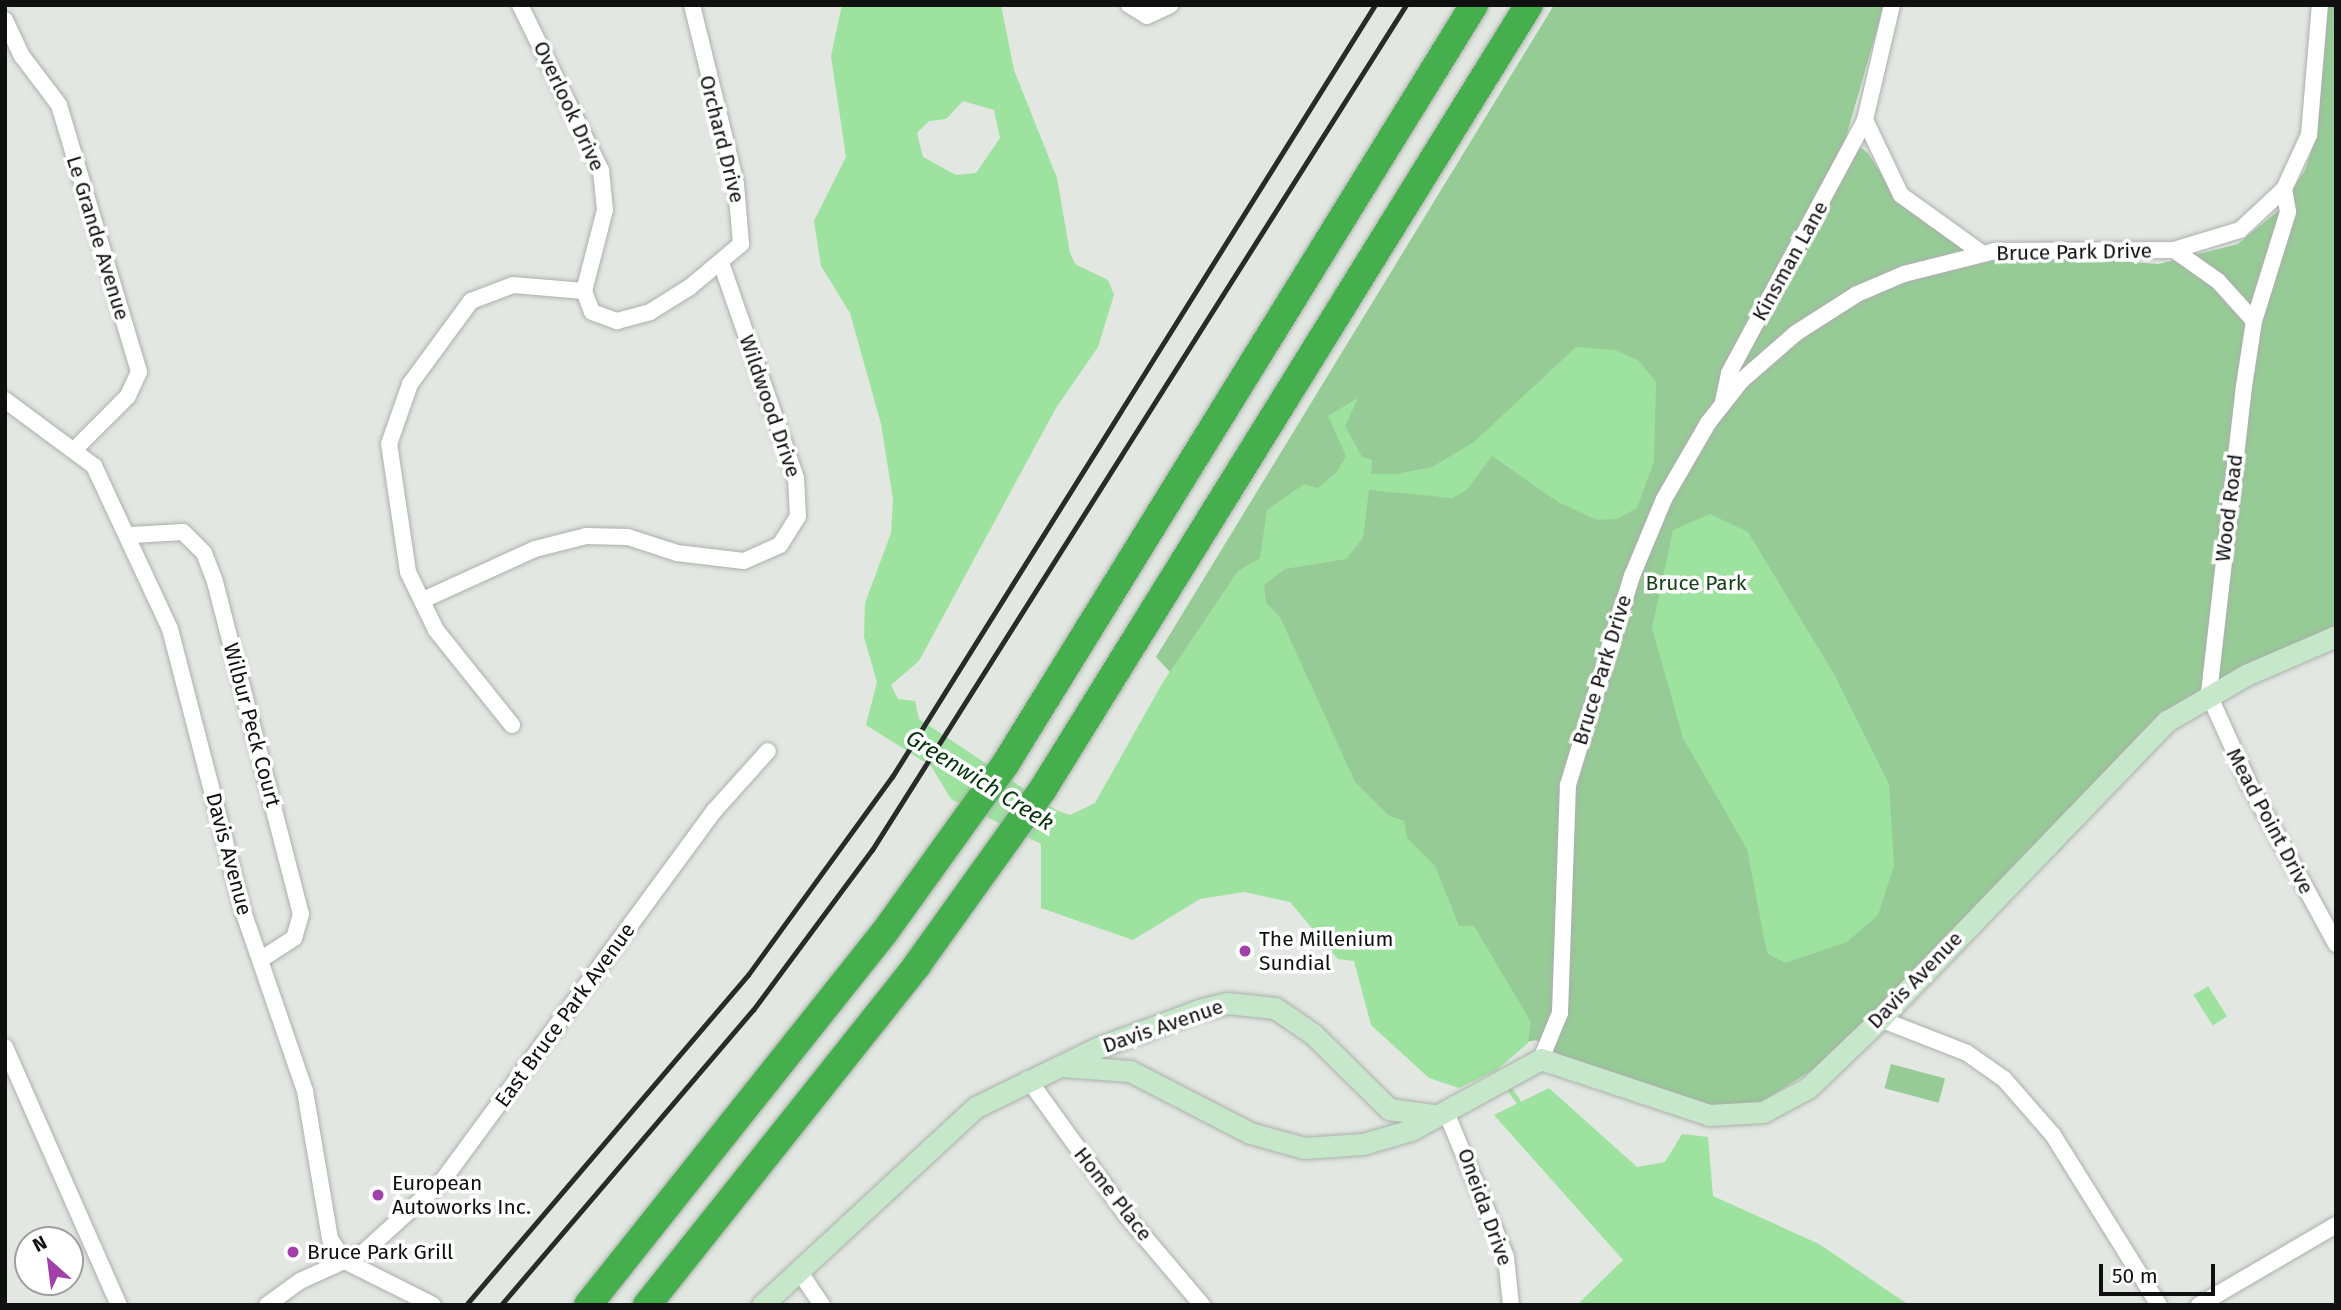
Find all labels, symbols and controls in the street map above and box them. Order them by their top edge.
street label: Overlook Drive [528,37,610,175]
street label: Orchard Drive [694,73,750,205]
street label: Le Grande Avenue [61,153,135,323]
street label: Kinsman Lane [1747,197,1833,325]
street label: Bruce Park Drive [1996,238,2152,266]
street label: Wildwood Drive [734,332,806,480]
street label: Wood Road [2210,453,2248,563]
park label: Bruce Park [1645,570,1747,596]
street label: Bruce Park Drive [1567,592,1637,748]
street label: Wilbur Peck Court [218,640,286,810]
water label: Greenwich Creek [901,723,1059,837]
street label: Mead Point Drive [2221,744,2319,898]
street label: Davis Avenue [201,790,257,918]
street label: East Bruce Park Avenue [490,918,640,1112]
place label: The Millenium Sundial [1259,926,1394,976]
street label: Davis Avenue [1862,926,1968,1034]
marker: The Millenium Sundial [1237,943,1253,959]
street label: Davis Avenue [1099,994,1227,1058]
street label: Home Place [1069,1142,1157,1246]
street label: Oneida Drive [1452,1145,1518,1269]
place label: European Autoworks Inc. [392,1170,531,1220]
marker: European Autoworks Inc. [370,1187,386,1203]
north arrow [14,1226,84,1296]
text: N [29,1231,51,1257]
place label: Bruce Park Grill [307,1239,453,1265]
marker: Bruce Park Grill [285,1244,301,1260]
scale bar [2103,1250,2218,1294]
text: 50 m [2112,1263,2158,1289]

